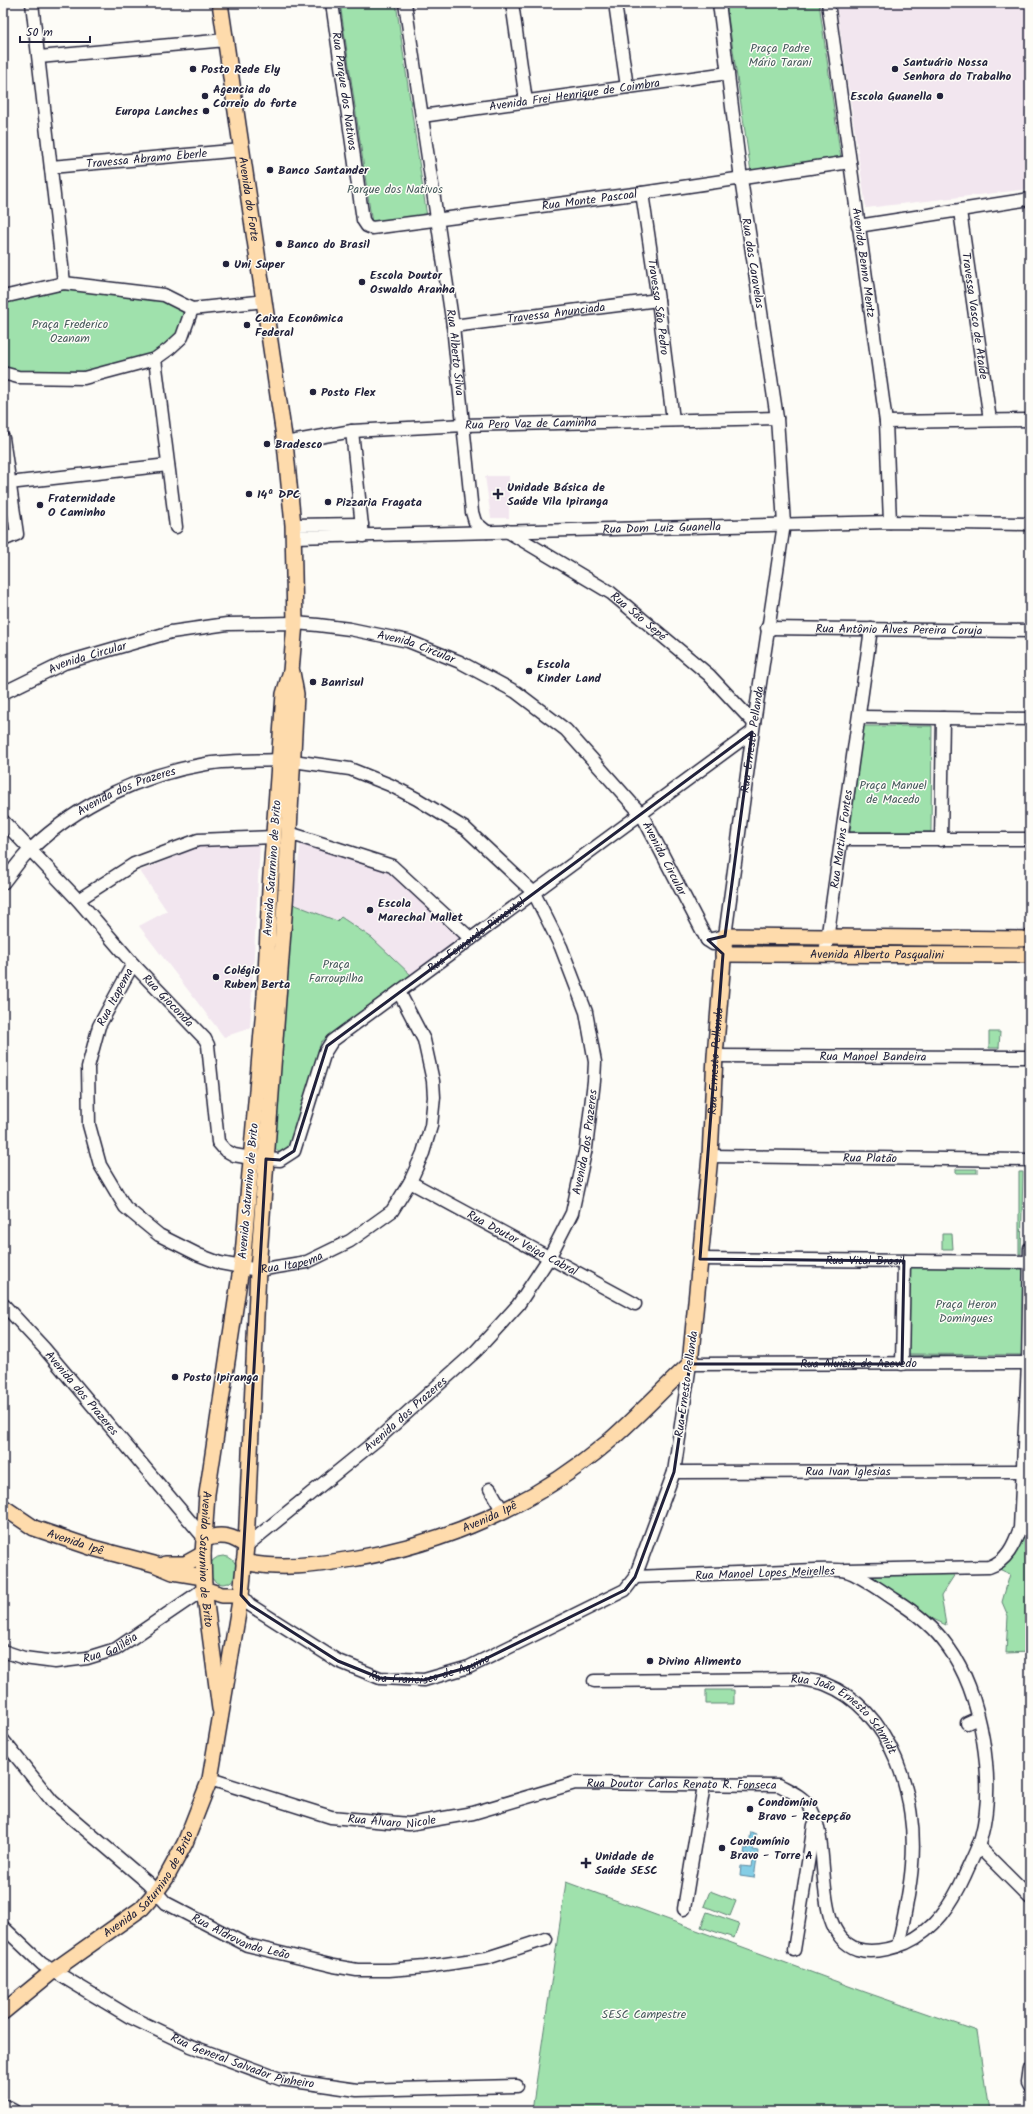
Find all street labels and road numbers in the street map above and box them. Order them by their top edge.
street label: Rua Parque dos Nativos [326,31,362,152]
street label: Avenida Frei Henrique de Coimbra [488,74,662,116]
street label: Travessa Abramo Eberle [85,144,209,174]
street label: Avenida do Forte [233,155,264,243]
street label: Rua Monte Pascoal [541,185,638,216]
street label: Avenida Benno Mentz [846,206,880,319]
street label: Rua das Caravelas [736,216,769,310]
street label: Travessa Vasco de Ataíde [956,251,993,381]
street label: Travessa São Pedro [642,257,674,356]
street label: Travessa Anunciada [506,298,607,329]
street label: Rua Alberto Silva [441,308,469,397]
street label: Rua Pero Vaz de Caminha [465,413,597,435]
street label: Rua Dom Luiz Guanella [603,517,722,539]
street label: Rua São Sepé [606,587,671,646]
street label: Rua Antônio Alves Pereira Coruja [815,620,983,640]
street label: Avenida Circular [375,626,459,669]
street label: Avenida Circular [45,636,130,679]
street label: Rua Ernesto Pellanda [736,684,770,794]
street label: Avenida dos Prazeres [73,762,178,821]
street label: Rua Martins Fontes [825,789,858,890]
street label: Avenida Saturnino de Brito [258,799,287,937]
street label: Avenida Circular [637,818,692,900]
street label: Rua Fernando Pimentel [423,893,529,978]
street label: Avenida Alberto Pasqualini [810,945,945,965]
street label: Rua Itapema [92,964,139,1030]
street label: Rua Gioconda [137,970,198,1032]
street label: Rua Ernesto Pellanda [703,1006,729,1115]
street label: Rua Manoel Bandeira [819,1047,927,1067]
street label: Avenida dos Prazeres [567,1088,603,1196]
street label: Avenida Saturnino de Brito [233,1122,264,1260]
street label: Rua Platão [843,1149,897,1168]
street label: Rua Doutor Veiga Cabral [463,1206,581,1281]
street label: Rua Itapema [259,1246,327,1279]
street label: Rua Vital Brasil [826,1251,905,1271]
street label: Rua Ernesto Pellanda [670,1329,703,1439]
street label: Avenida dos Prazeres [40,1347,123,1440]
street label: Rua Aluizio de Azevedo [800,1354,917,1374]
street label: Avenida dos Prazeres [360,1372,452,1457]
street label: Rua Ivan Iglesias [805,1462,891,1482]
street label: Avenida Saturnino de Brito [193,1490,218,1629]
street label: Avenida Ipê [459,1496,521,1538]
street label: Avenida Ipê [44,1524,106,1560]
street label: Rua Manoel Lopes Meirelles [695,1562,835,1585]
street label: Rua Galiléia [82,1628,142,1668]
street label: Rua Francisco de Aquino [366,1649,493,1690]
street label: Rua João Ernesto Schmidt [791,1670,902,1758]
street label: Rua Doutor Carlos Renato R. Fonseca [587,1774,777,1795]
street label: Rua Álvaro Nicole [347,1810,438,1834]
street label: Avenida Saturnino de Brito [99,1828,199,1943]
street label: Rua Aldrovando Leão [188,1909,292,1965]
street label: Rua General Salvador Pinheiro [167,2029,315,2094]

